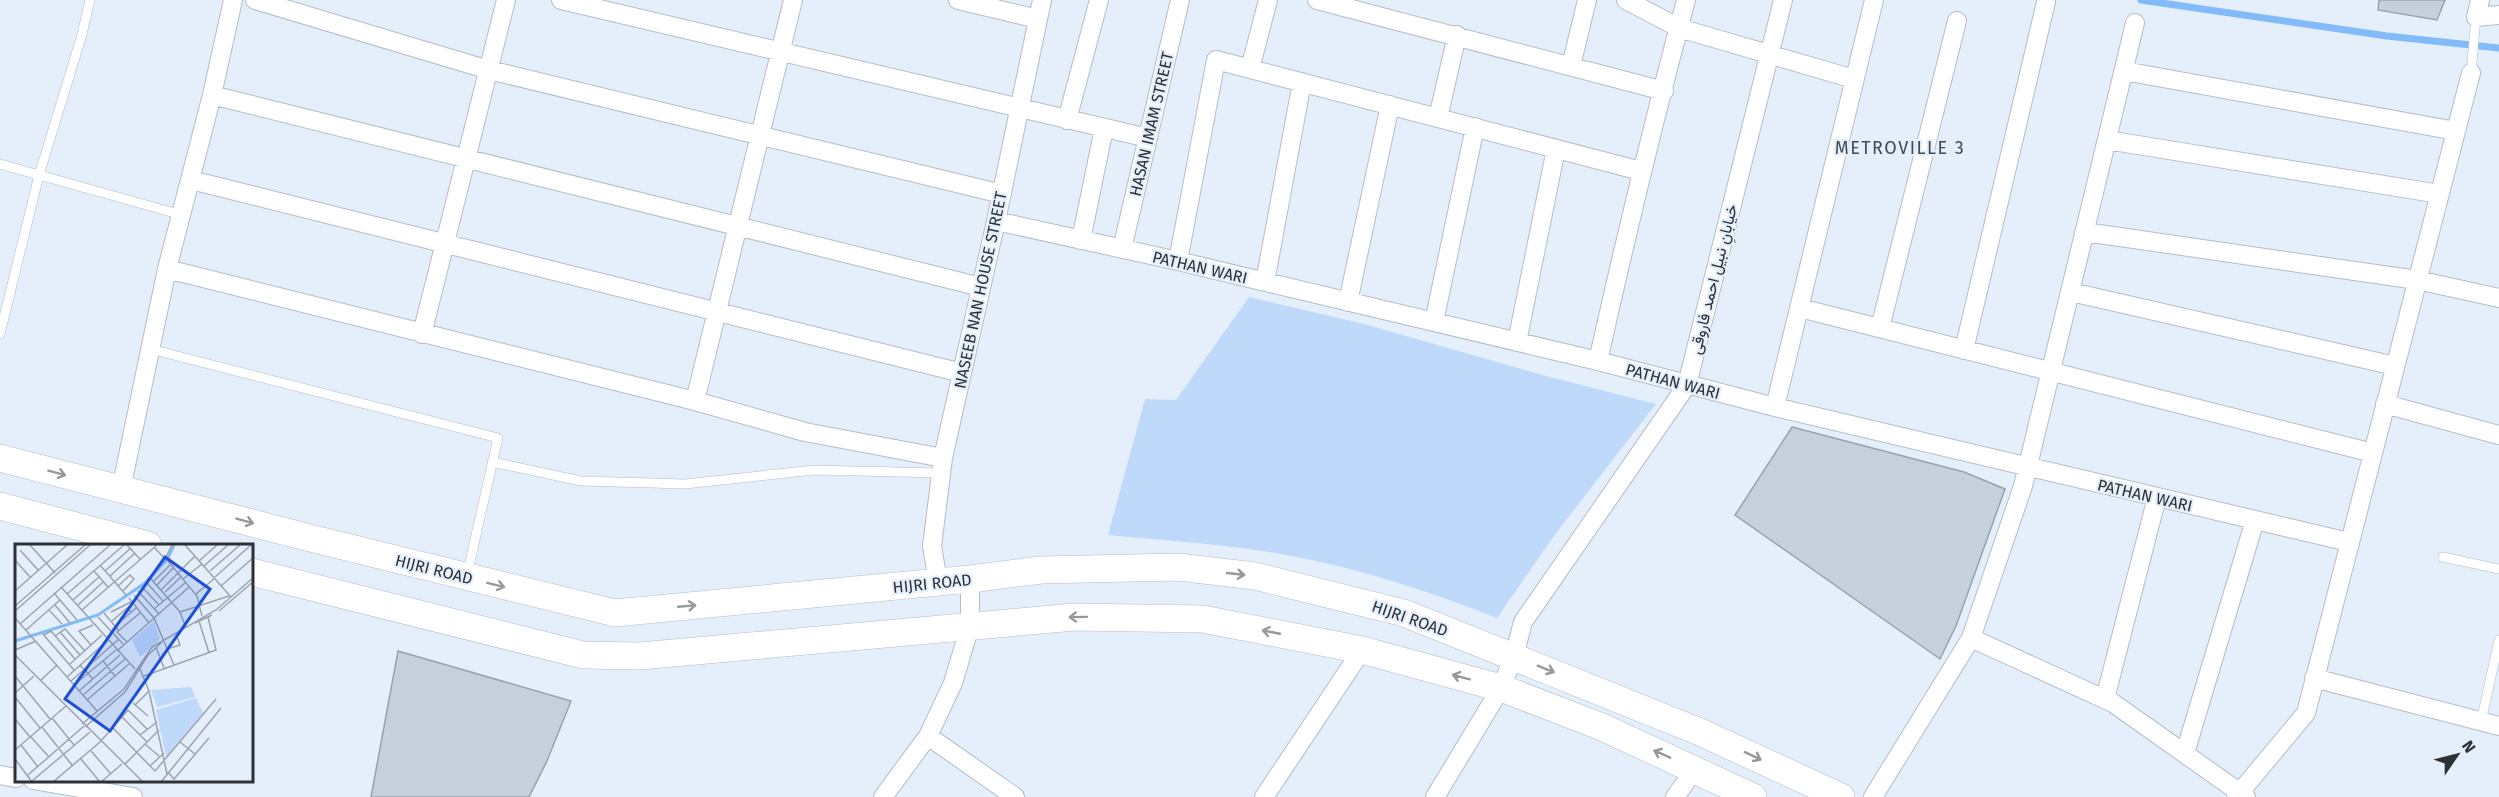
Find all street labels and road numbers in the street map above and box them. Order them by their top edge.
street label: HASAN IMAM STREET [1126,49,1178,198]
street label: NASEEB NAN HOUSE STREET [950,189,1011,390]
street label: خیابانِ نبیل احمد فاروقی [1686,202,1744,357]
street label: PATHAN WARI [1151,247,1249,288]
street label: PATHAN WARI [1624,360,1722,403]
street label: PATHAN WARI [2096,475,2194,516]
street label: HIJRI ROAD [393,551,475,588]
street label: HIJRI ROAD [892,570,972,597]
street label: HIJRI ROAD [1369,597,1450,640]

